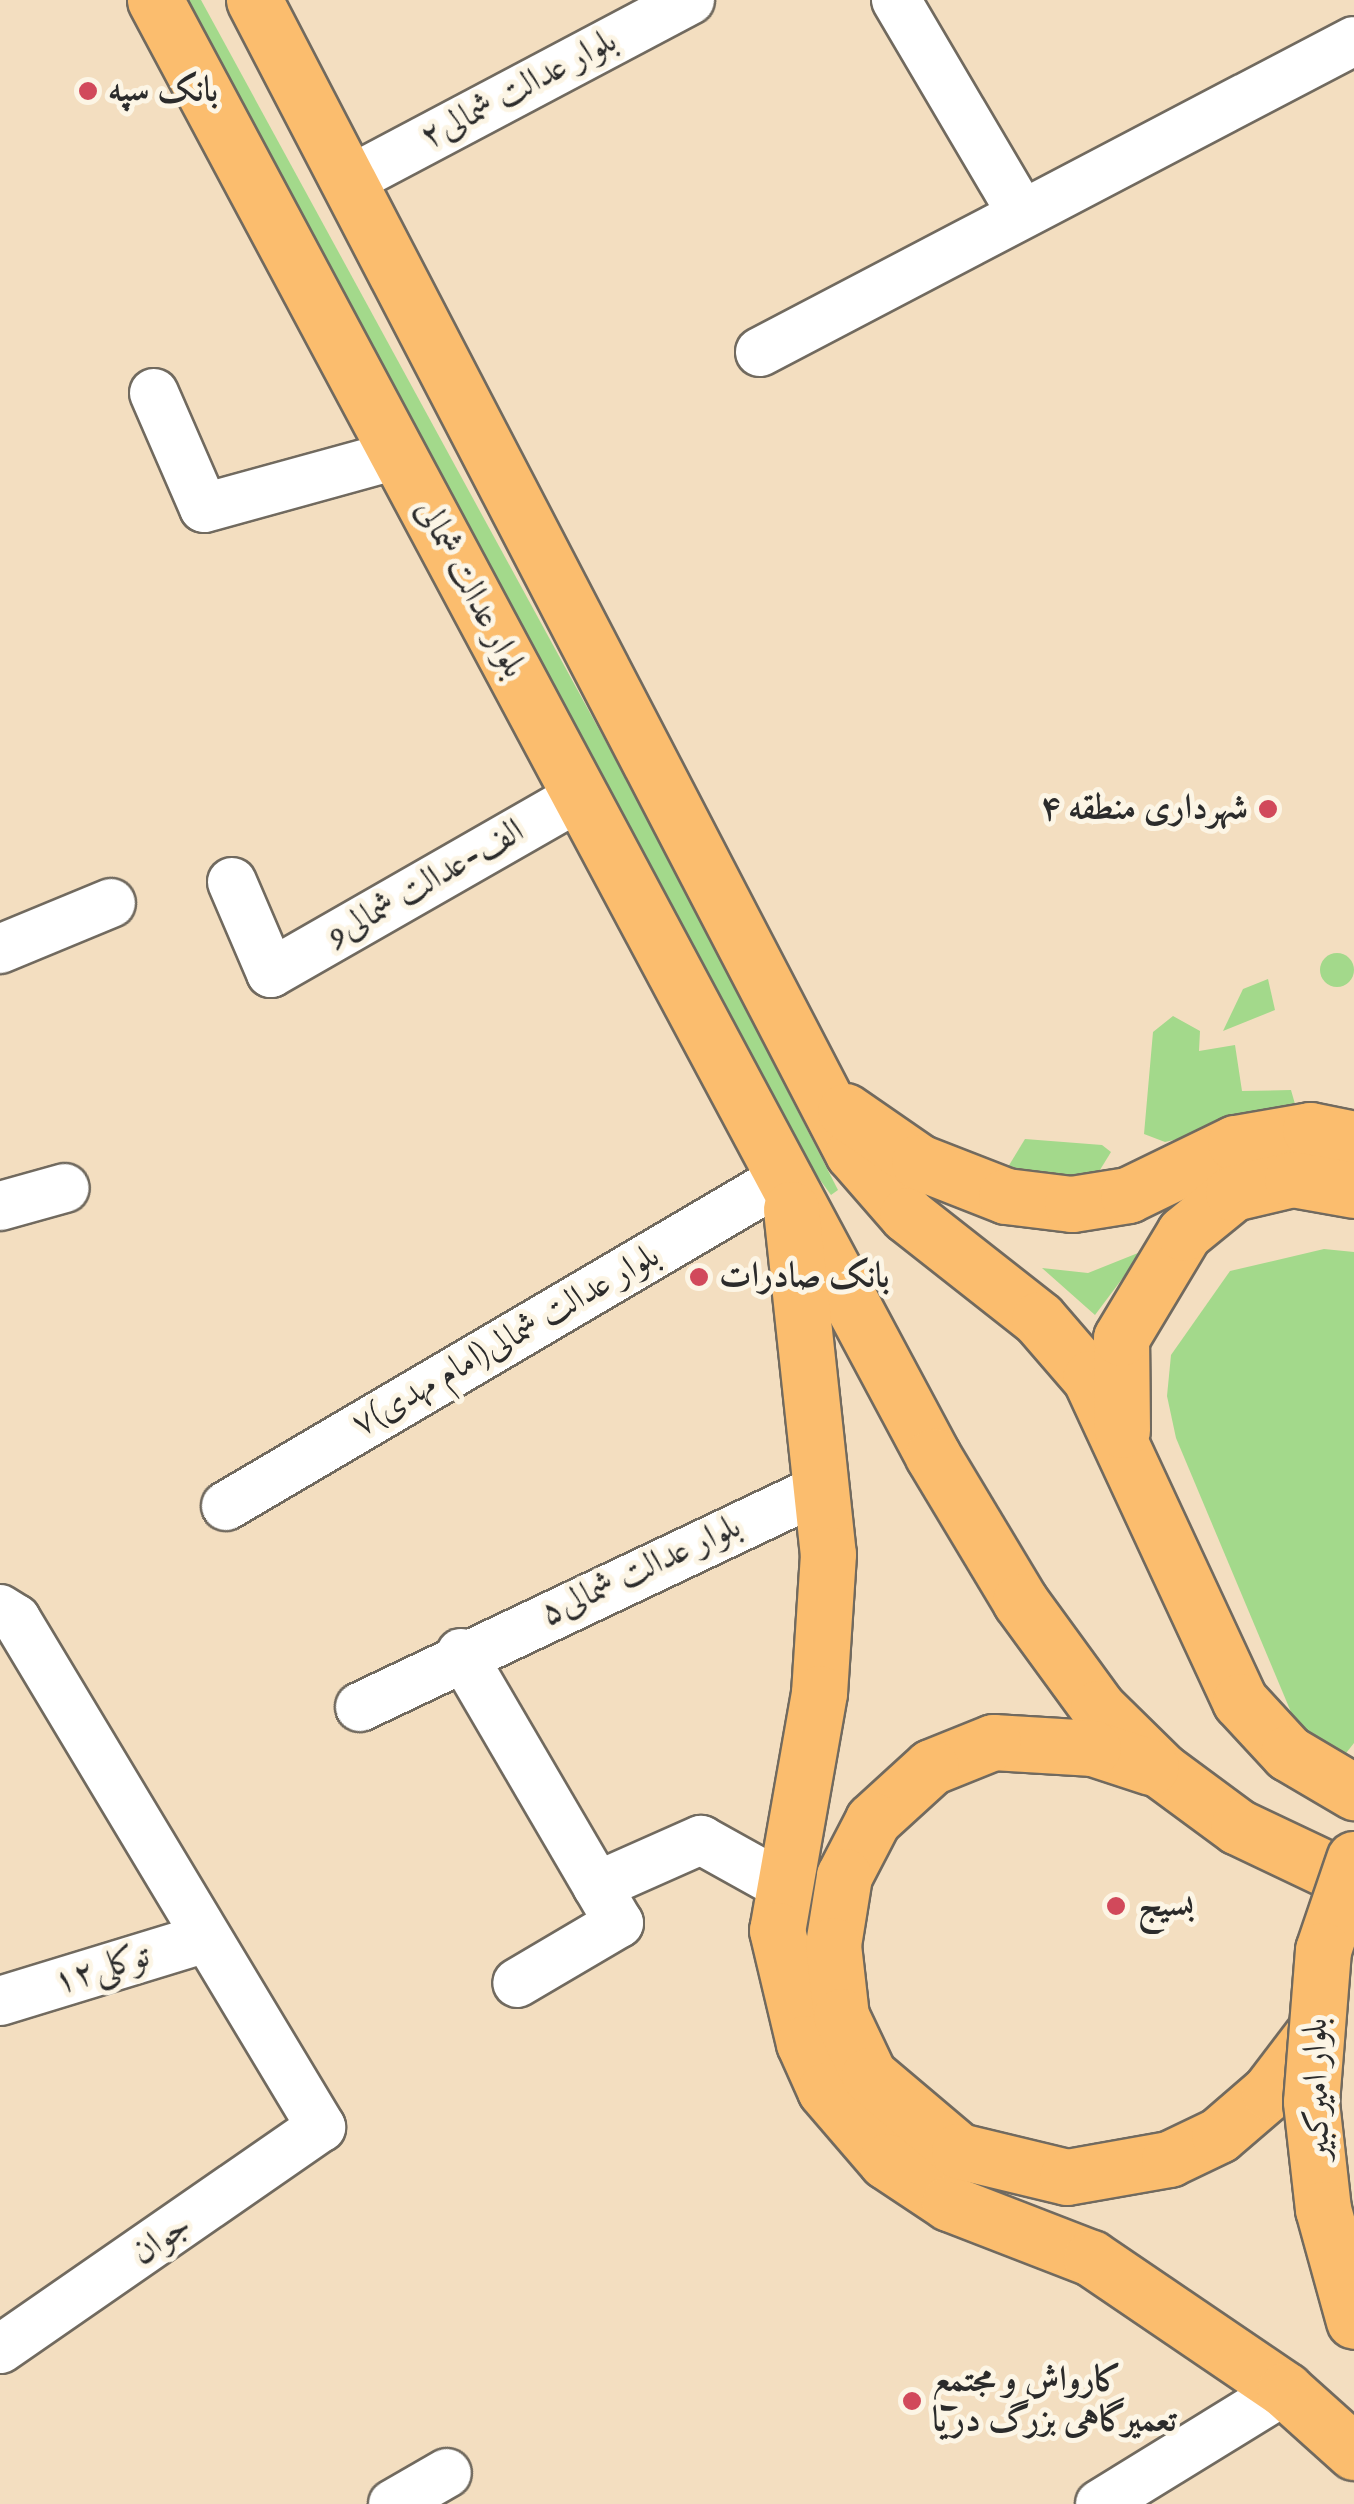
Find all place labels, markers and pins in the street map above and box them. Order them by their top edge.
place label: بانک سپه [108,70,218,112]
marker: بانک سپه [77,80,99,102]
place label: شهرداری منطقه ۴ [1040,788,1248,830]
marker: شهرداری منطقه ۴ [1257,798,1279,820]
place label: بانک صادرات [719,1256,890,1298]
marker: بانک صادرات [688,1266,710,1288]
place label: بسیج [1138,1885,1194,1927]
marker: بسیج [1103,1893,1129,1919]
place label: کارواش و مجتمع تعمیرگاهی بزرگ دریا [932,2360,1177,2442]
marker: کارواش و مجتمع تعمیرگاهی بزرگ دریا [901,2390,923,2412]

